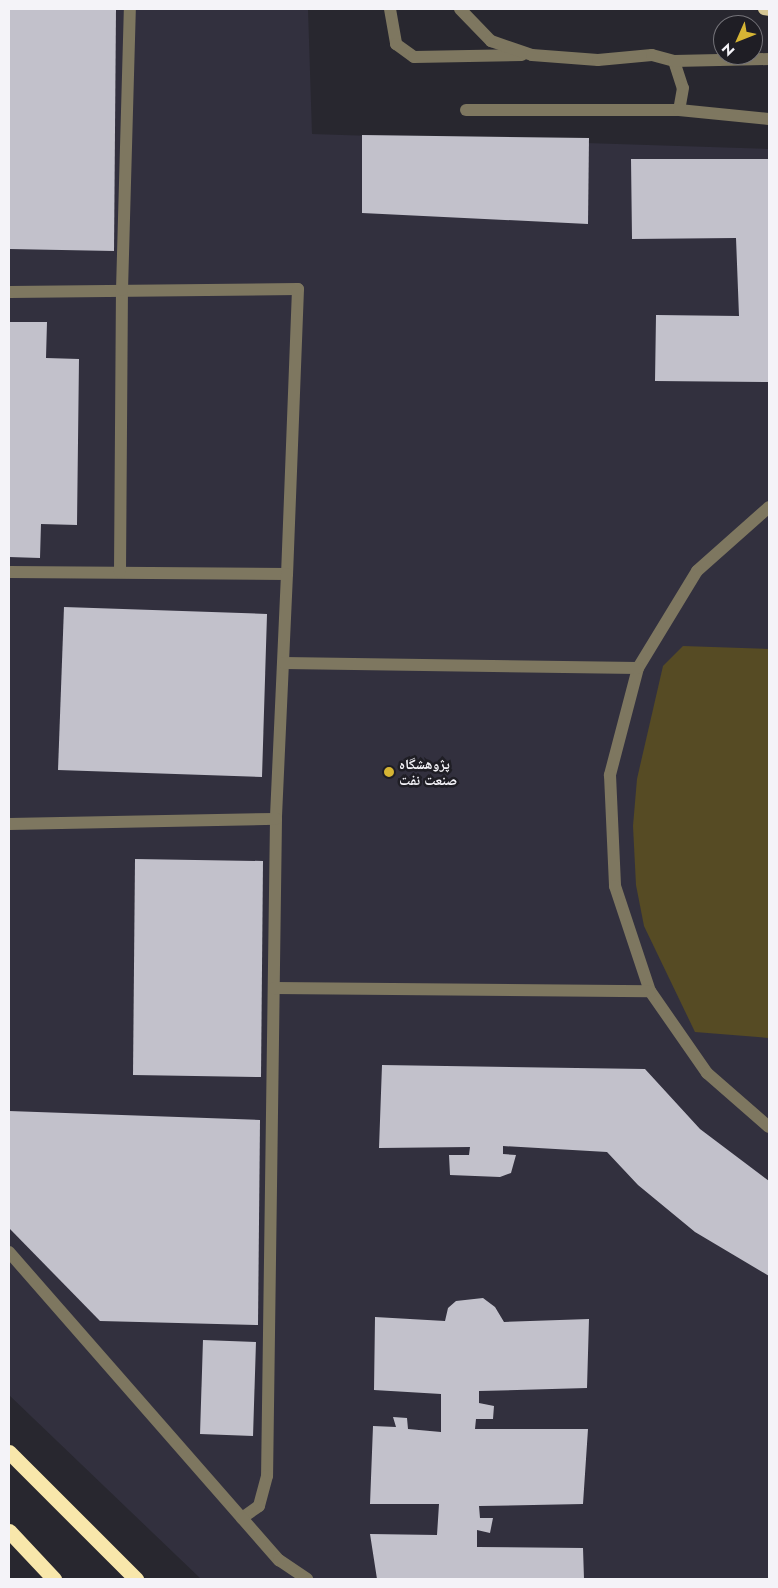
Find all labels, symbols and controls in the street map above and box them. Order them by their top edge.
north arrow [713,15,763,65]
text: N [717,39,739,61]
place label: پژوهشگاه صنعت نفت [399,756,457,789]
marker: پژوهشگاه صنعت نفت [383,766,395,778]

